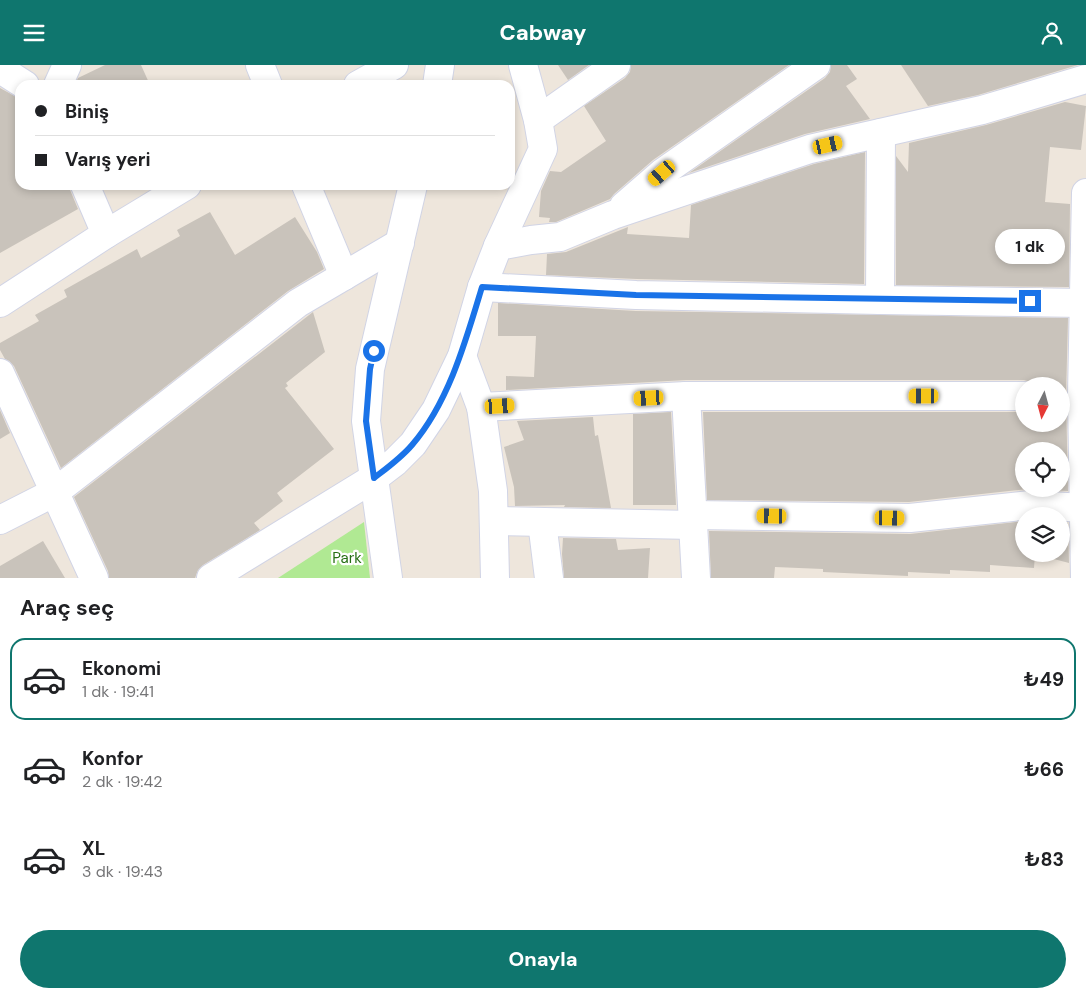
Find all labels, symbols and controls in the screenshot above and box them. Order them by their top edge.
text: Cabway [500,18,586,47]
icon: menu [20,19,48,47]
icon: person [1038,19,1066,47]
text: Biniş [65,99,109,124]
car [811,134,844,156]
text: Varış yeri [65,147,151,172]
car [645,157,678,189]
callout: 1 dk [995,229,1065,263]
text: 1 dk [1015,236,1045,257]
route end [1019,290,1041,312]
route start [363,340,385,362]
north arrow [1015,377,1070,433]
map controls [1015,377,1070,562]
car [909,389,939,404]
car [633,390,664,406]
car [484,398,515,414]
button: locate [1015,442,1070,497]
button: layers [1015,507,1070,562]
car [756,508,787,524]
car [874,510,905,526]
park label: Park [332,548,362,568]
text: Araç seç [20,593,114,622]
text: Ekonomi [82,656,161,681]
icon: car [22,657,67,702]
text: ₺49 [1024,667,1064,692]
text: 1 dk · 19:41 [82,681,154,702]
text: Konfor [82,746,143,771]
icon: car [22,747,67,792]
text: ₺66 [1024,757,1064,782]
text: 2 dk · 19:42 [82,771,162,792]
text: XL [82,836,105,861]
icon: car [22,837,67,882]
text: ₺83 [1025,847,1064,872]
text: 3 dk · 19:43 [82,861,163,882]
button: Onayla [20,930,1066,988]

